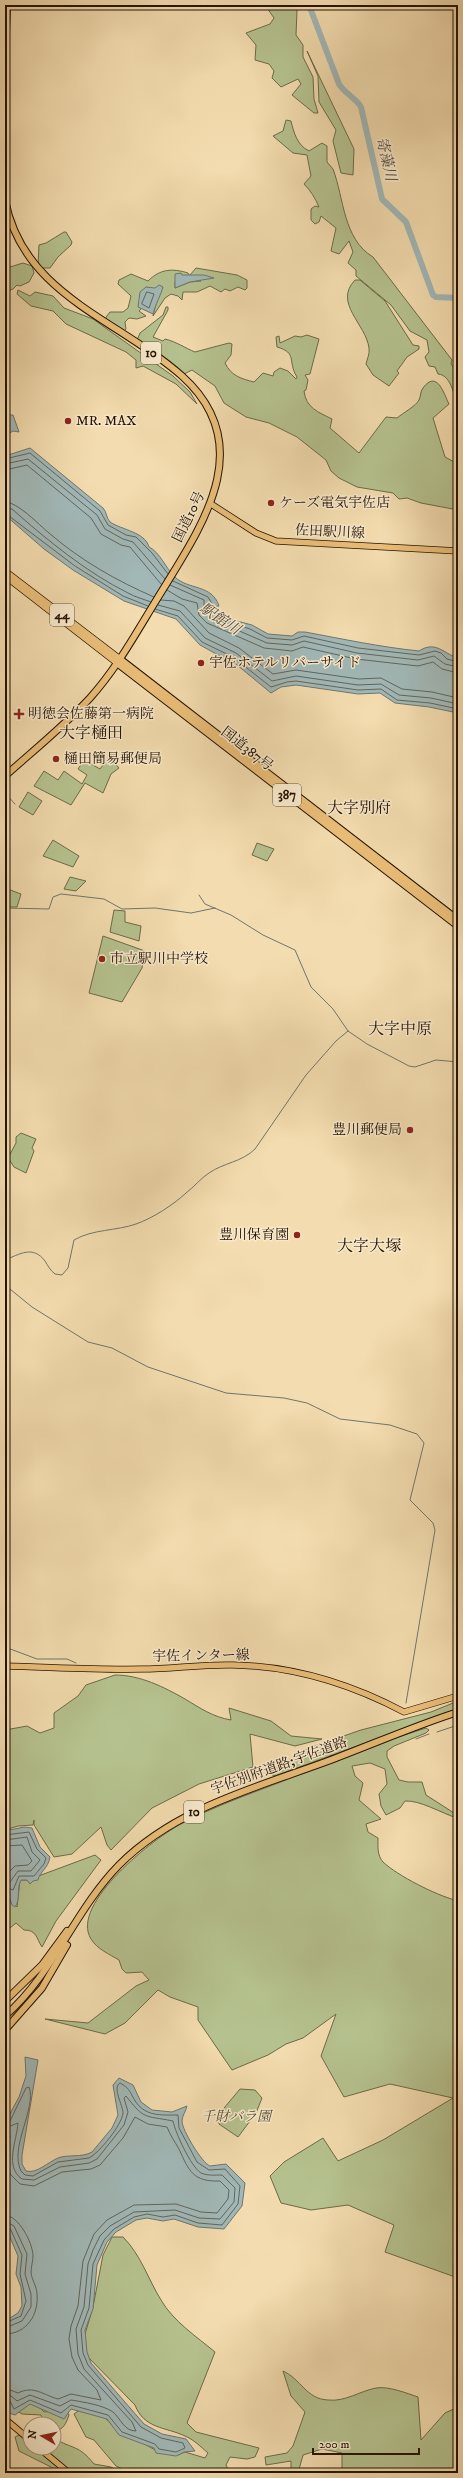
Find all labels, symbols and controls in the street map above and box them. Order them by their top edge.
water label: 寄藻川 [372,135,401,185]
road number: 10 [141,342,161,364]
place label: MR. MAX [76,412,136,430]
marker: MR. MAX [63,416,73,426]
street label: 国道10号 [169,488,209,546]
place label: ケーズ電気宇佐店 [279,494,390,512]
marker: ケーズ電気宇佐店 [266,498,276,508]
street label: 佐田駅川線 [295,521,365,543]
water label: 駅館川 [196,599,246,640]
road number: 44 [50,604,74,626]
place label: 宇佐ホテルリバーサイド [209,654,361,672]
marker: 宇佐ホテルリバーサイド [196,658,206,668]
place label: 明徳会佐藤第一病院 [28,705,154,723]
marker: 明徳会佐藤第一病院 [13,708,25,720]
district label: 大字樋田 [59,723,123,743]
street label: 国道387号 [217,723,277,775]
place label: 樋田簡易郵便局 [64,750,162,768]
marker: 樋田簡易郵便局 [51,754,61,764]
road number: 387 [273,784,301,806]
district label: 大字別府 [327,798,391,818]
place label: 市立駅川中学校 [110,950,208,968]
marker: 市立駅川中学校 [97,954,107,964]
district label: 大字中原 [368,1019,432,1039]
place label: 豊川郵便局 [332,1121,402,1139]
marker: 豊川郵便局 [405,1125,415,1135]
place label: 豊川保育園 [219,1226,289,1244]
marker: 豊川保育園 [292,1230,302,1240]
district label: 大字大塚 [337,1236,401,1256]
street label: 宇佐インター線 [152,1646,250,1666]
street label: 宇佐別府道路;宇佐道路 [208,1733,350,1799]
road number: 10 [184,1801,204,1823]
park label: 千財バラ園 [201,2108,273,2126]
north arrow [22,2416,62,2456]
text: N [25,2429,41,2440]
scale bar [313,2430,419,2456]
text: 200 m [319,2437,349,2452]

